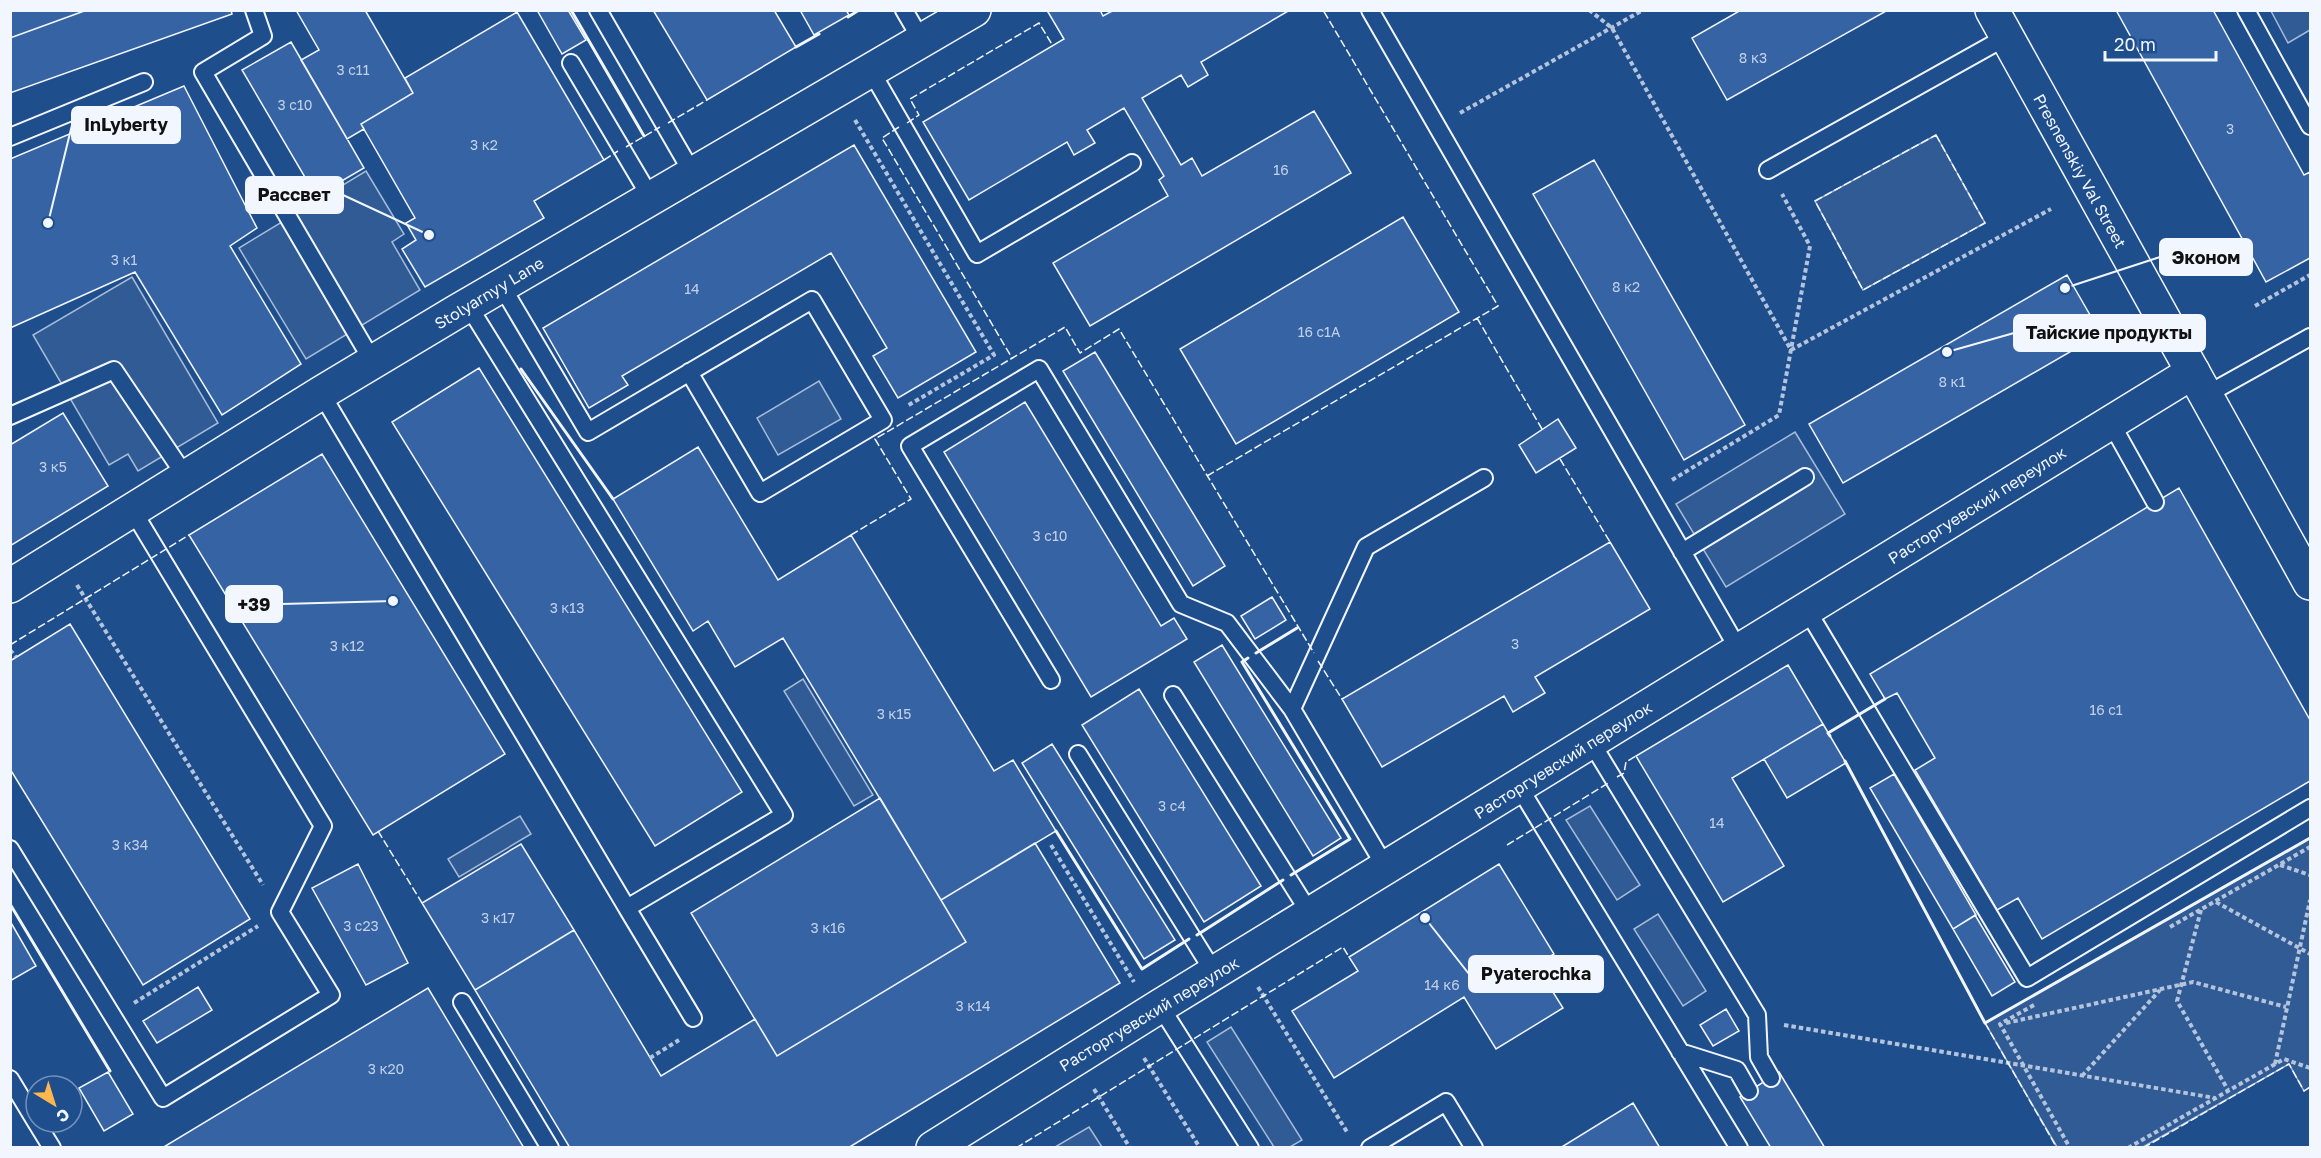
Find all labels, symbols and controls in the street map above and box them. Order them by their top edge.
scale bar [2105,24,2216,62]
text: 20 m [2114,33,2156,55]
house number: 8 к3 [1739,49,1767,66]
house number: 3 с11 [337,61,370,78]
street label: Presnenskiy Val Street [2029,90,2131,252]
house number: 3 с10 [278,96,312,113]
callout: InLyberty [72,107,180,143]
text: InLyberty [84,113,168,135]
house number: 3 [2226,120,2234,137]
house number: 3 к2 [470,136,498,153]
house number: 16 [1273,161,1289,178]
callout: Рассвет [246,177,343,213]
text: Рассвет [257,183,331,205]
callout: Эконом [2160,239,2252,275]
text: Эконом [2172,246,2240,268]
house number: 3 к1 [111,251,137,268]
street label: Stolyarnyy Lane [431,253,547,333]
house number: 8 к2 [1612,278,1640,295]
house number: 14 [684,280,700,297]
callout: Тайские продукты [2014,315,2205,351]
text: Тайские продукты [2026,321,2192,343]
house number: 16 c1A [1298,323,1341,340]
house number: 8 к1 [1939,373,1966,390]
street label: Расторгуевский переулок [1884,442,2070,568]
house number: 3 к5 [39,458,67,475]
house number: 3 с10 [1033,527,1067,544]
callout: +39 [226,586,282,622]
text: +39 [238,593,270,615]
house number: 3 к13 [550,599,584,616]
house number: 3 [1511,635,1519,652]
house number: 3 к12 [330,637,364,654]
street label: Расторгуевский переулок [1470,697,1656,823]
house number: 16 с1 [2089,701,2123,718]
house number: 3 к15 [877,705,911,722]
house number: 3 с4 [1158,797,1186,814]
house number: 14 [1709,814,1725,831]
house number: 3 к34 [112,836,148,853]
house number: 3 к17 [481,909,515,926]
house number: 3 с23 [343,917,379,934]
house number: 3 к16 [811,919,846,936]
street label: Расторгуевский переулок [1056,952,1242,1076]
callout: Pyaterochka [1469,956,1603,992]
text: Pyaterochka [1481,962,1591,984]
house number: 14 к6 [1424,976,1460,993]
house number: 3 к14 [955,997,991,1014]
house number: 3 к20 [368,1060,404,1077]
north arrow [24,1074,84,1134]
text: С [53,1104,74,1127]

